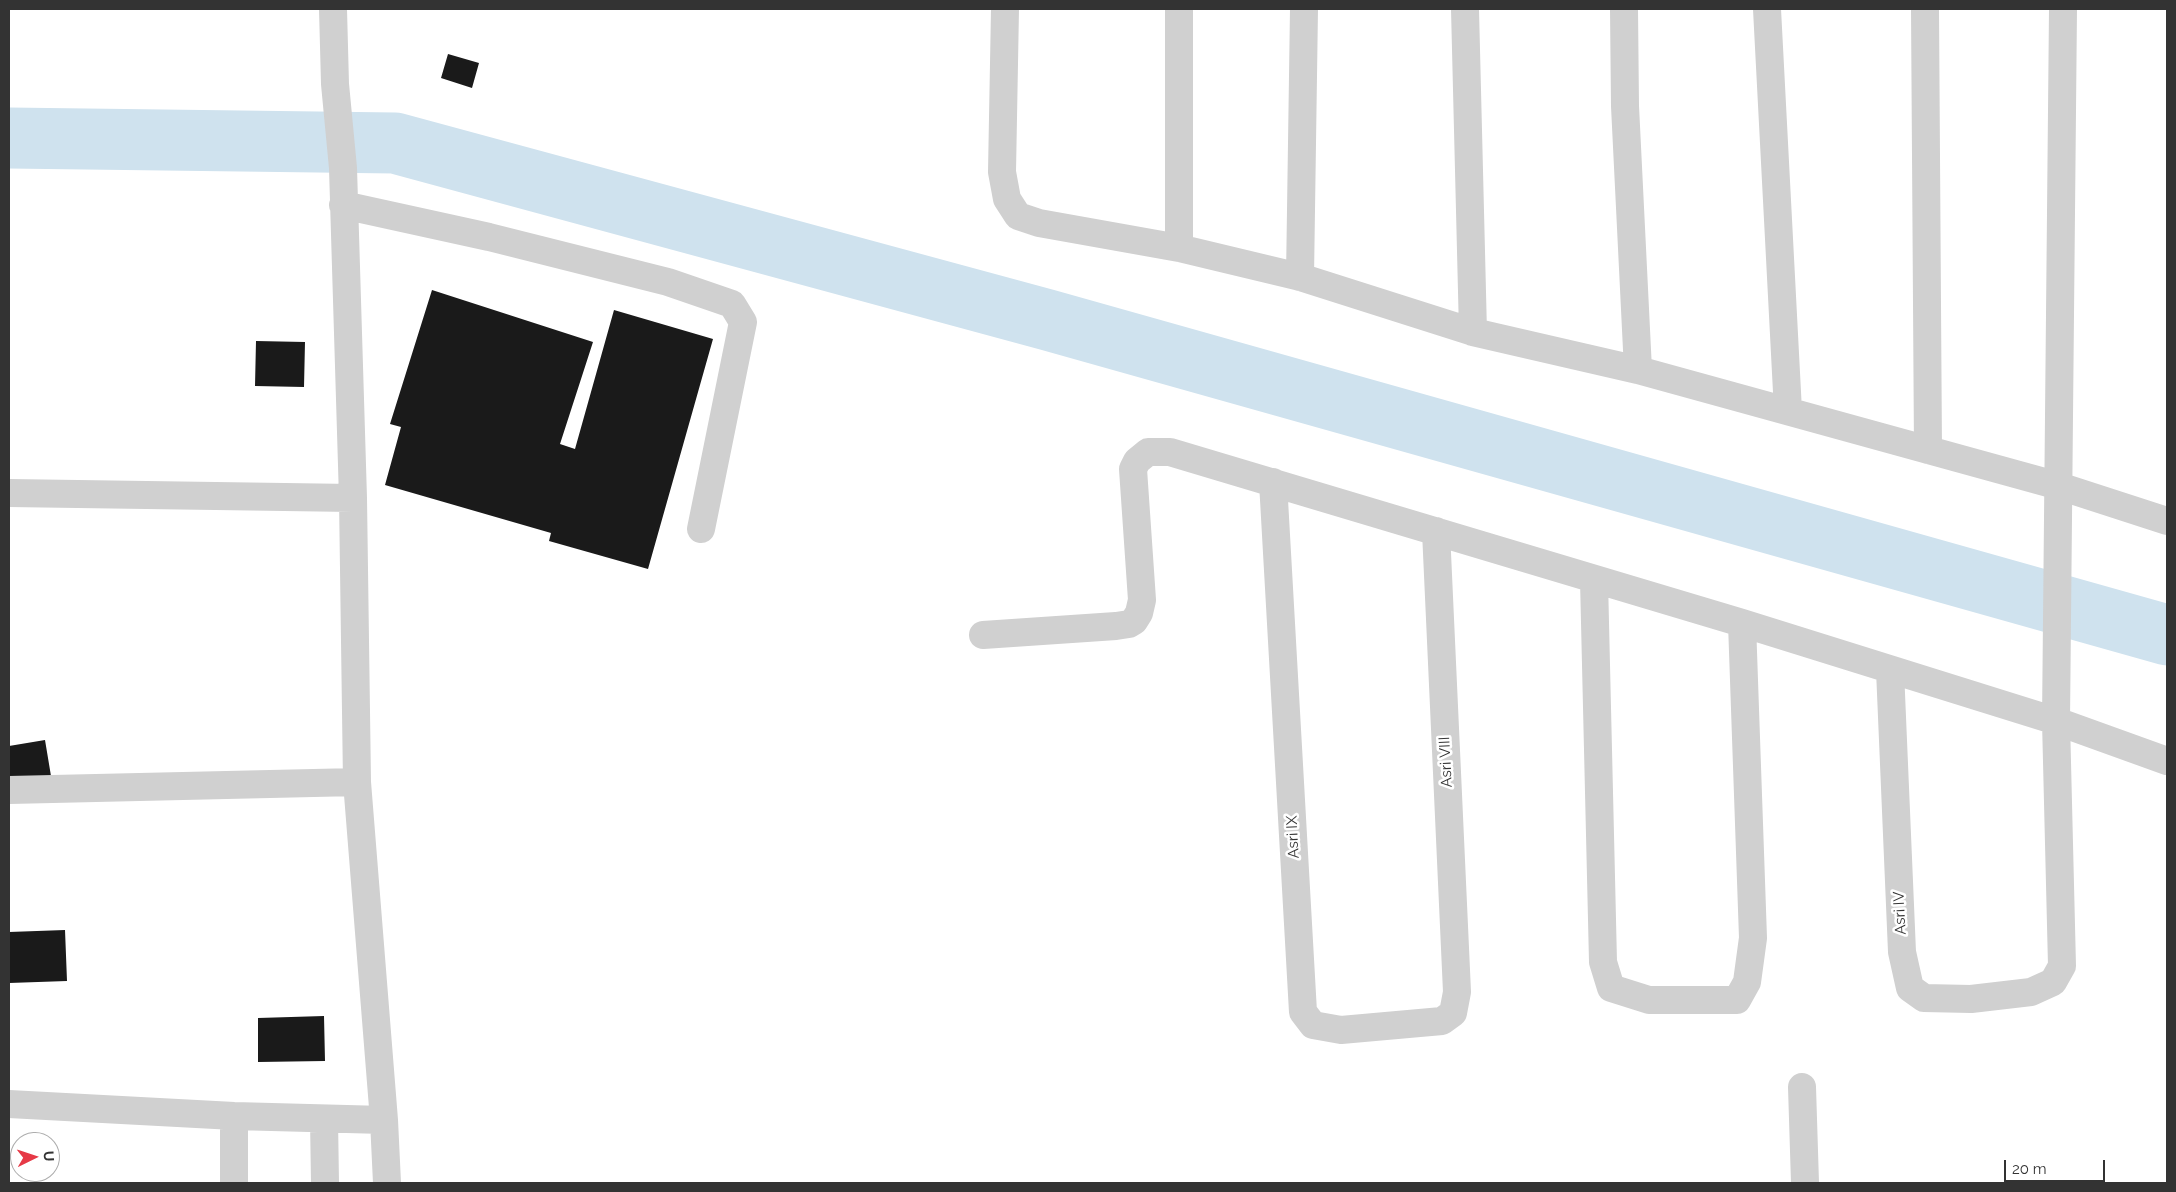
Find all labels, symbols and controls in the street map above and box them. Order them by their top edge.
street label: Asri VIII [1436,736,1456,788]
street label: Asri IX [1283,815,1303,859]
street label: Asri IV [1890,891,1910,935]
north arrow [10,1132,60,1182]
text: U [41,1150,57,1162]
scale bar [2006,1150,2107,1182]
text: 20 m [2012,1160,2047,1178]

